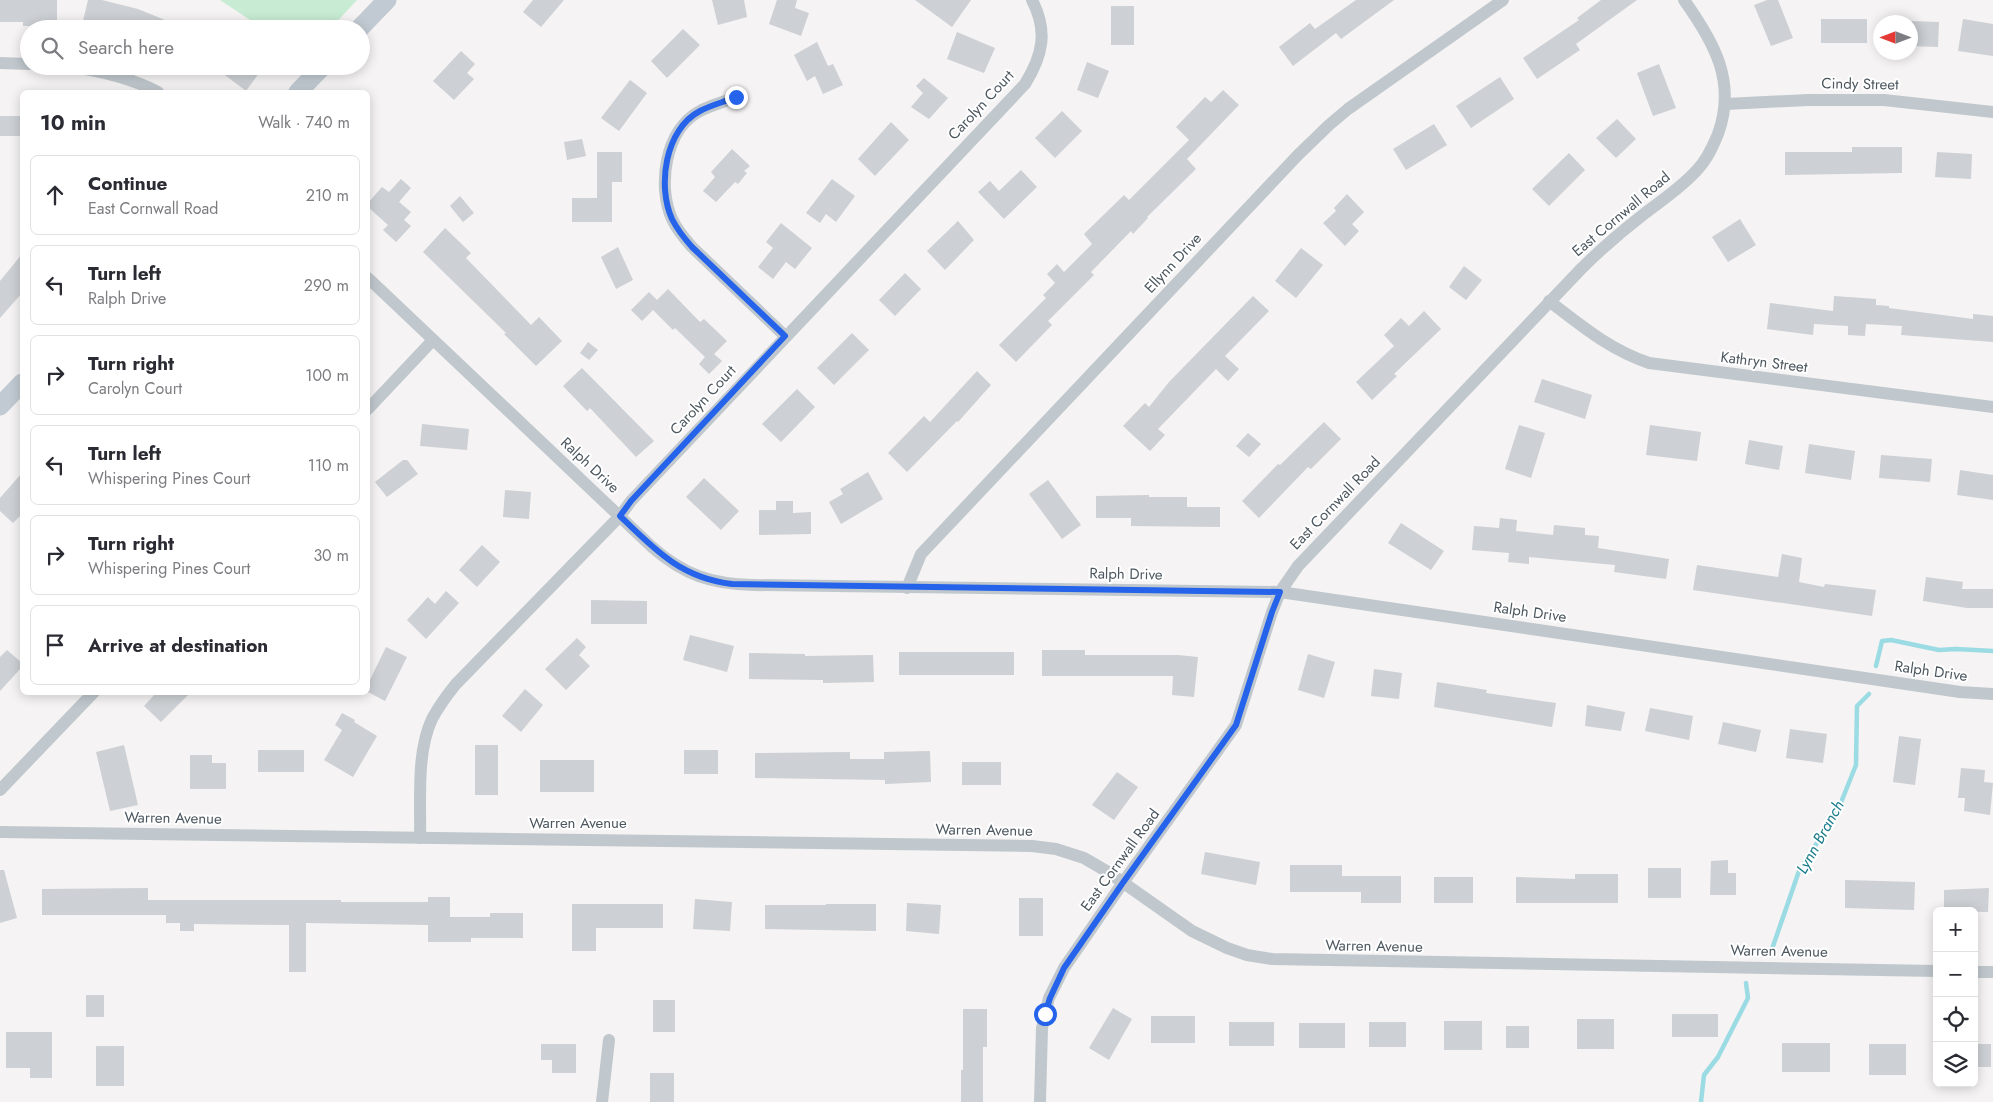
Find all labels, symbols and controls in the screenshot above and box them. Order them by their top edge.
north arrow [1873,15,1918,60]
search box [20,20,370,75]
icon: search [38,34,66,62]
text: Search here [78,34,174,61]
street label: Carolyn Court [943,65,1019,145]
street label: Cindy Street [1821,72,1899,96]
route end [725,86,748,109]
text: 10 min [40,108,106,138]
text: Walk · 740 m [258,111,350,134]
street label: East Cornwall Road [1567,166,1675,262]
text: Continue [88,170,167,197]
icon: ahead [41,181,69,209]
text: 210 m [306,184,349,207]
text: East Cornwall Road [88,197,218,220]
street label: Ellynn Drive [1139,228,1207,298]
text: Turn left [88,260,161,287]
icon: left [41,271,69,299]
text: 290 m [304,274,349,297]
text: Ralph Drive [88,287,166,310]
street label: Kathryn Street [1719,346,1809,378]
text: Turn right [88,350,174,377]
street label: Carolyn Court [665,360,741,440]
icon: right [41,361,69,389]
text: 100 m [305,364,349,387]
text: Carolyn Court [88,377,182,400]
street label: Ralph Drive [556,432,625,498]
text: Turn left [88,440,161,467]
icon: left [41,451,69,479]
street label: East Cornwall Road [1285,451,1385,555]
text: 110 m [308,454,349,477]
text: Whispering Pines Court [88,467,250,490]
text: Turn right [88,530,174,557]
icon: right [41,541,69,569]
text: 30 m [313,544,349,567]
text: Whispering Pines Court [88,557,250,580]
street label: Ralph Drive [1089,562,1163,586]
street label: Ralph Drive [1492,596,1568,628]
icon: arrive [41,631,69,659]
text: Arrive at destination [88,632,268,659]
street label: Ralph Drive [1893,655,1969,687]
water label: Lynn Branch [1790,796,1850,878]
street label: East Cornwall Road [1075,804,1165,916]
street label: Warren Avenue [124,806,222,830]
street label: Warren Avenue [529,812,627,834]
street label: Warren Avenue [935,818,1033,842]
map controls [1933,907,1978,1087]
button: + [1933,907,1978,952]
street label: Warren Avenue [1325,934,1423,958]
street label: Warren Avenue [1730,939,1828,963]
button: − [1933,952,1978,997]
button: locate [1933,997,1978,1042]
route start [1034,1003,1057,1026]
button: layers [1933,1042,1978,1087]

